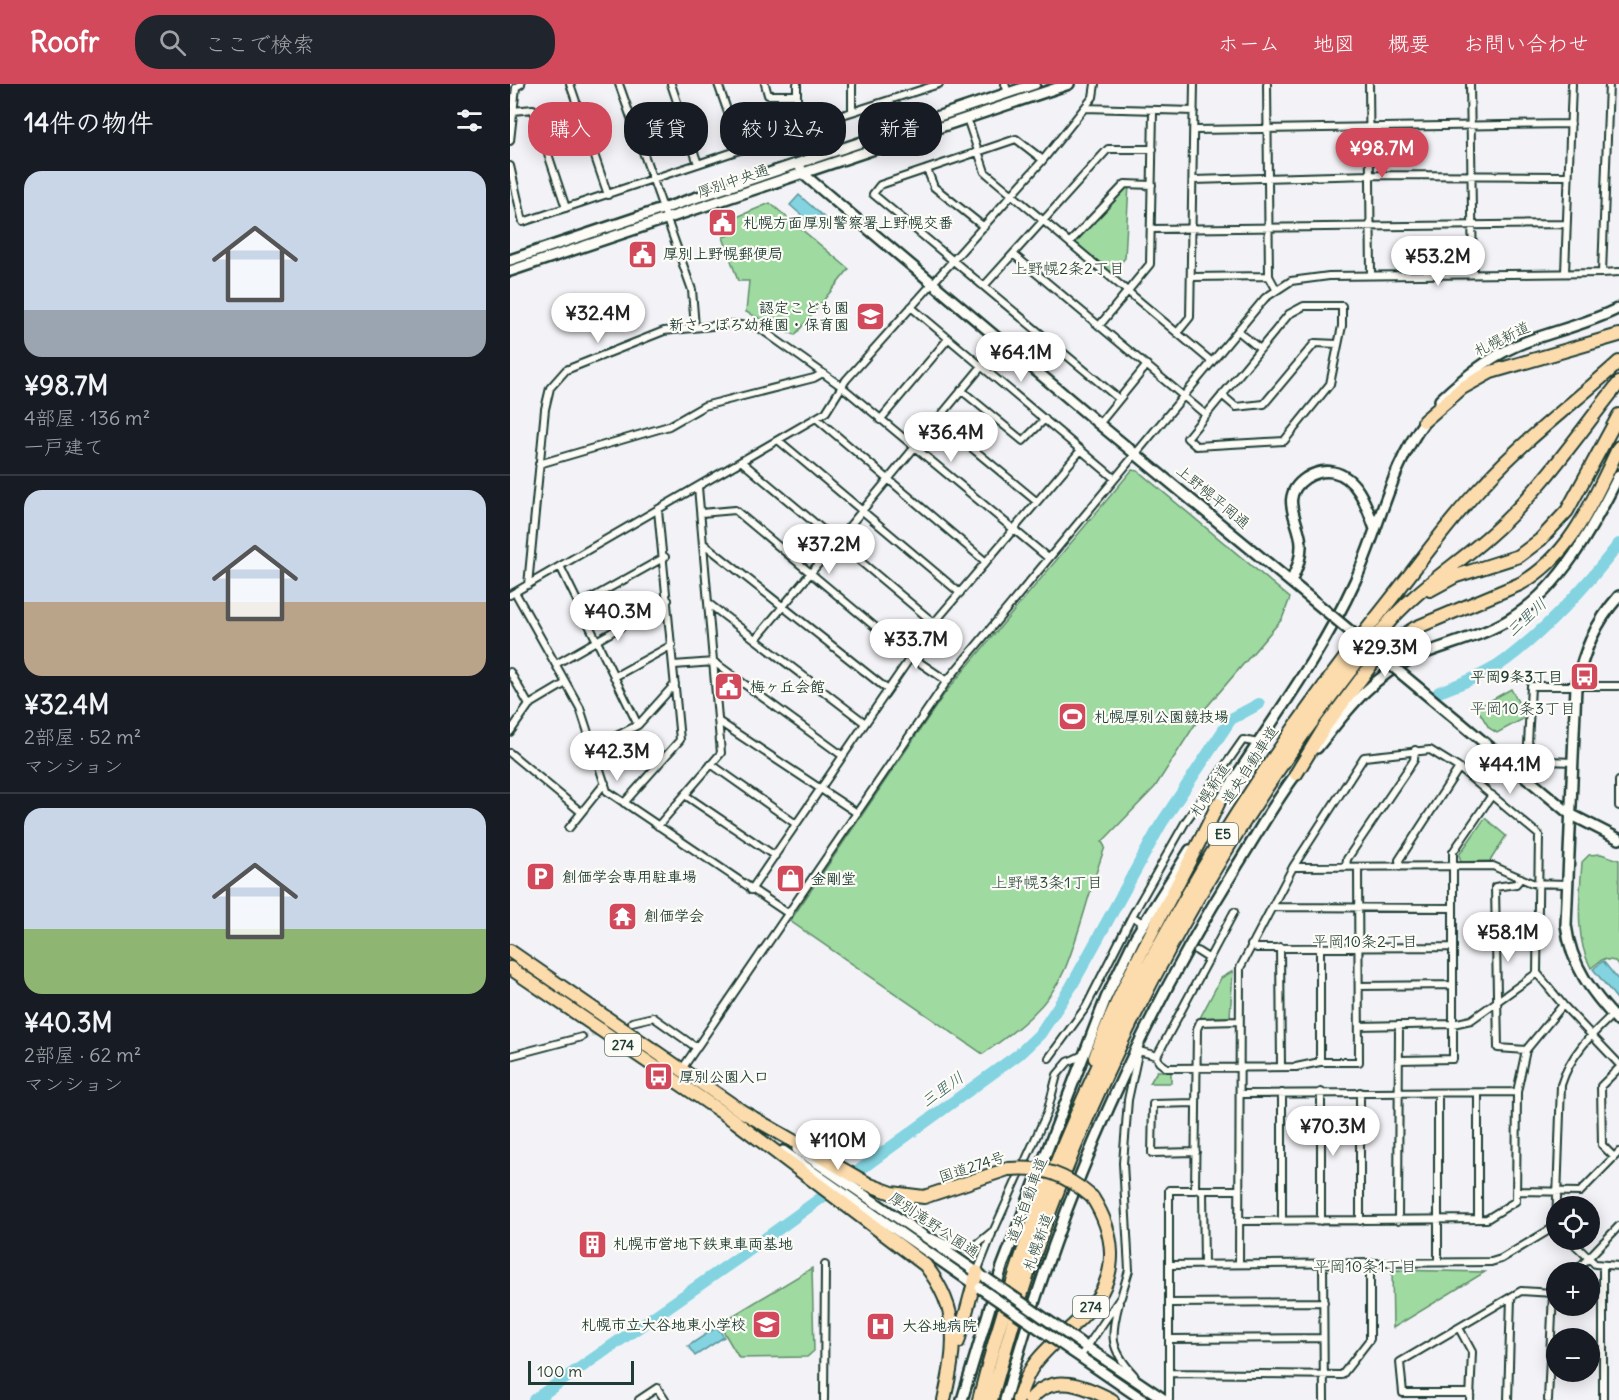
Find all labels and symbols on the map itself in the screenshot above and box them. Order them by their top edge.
pin: ¥98.7M [1333,128,1431,179]
street label: 厚別中央通 [694,159,771,202]
public building icon: 札幌方面厚別警察署上野幌交番 [706,207,738,239]
place label: 札幌方面厚別警察署上野幌交番 [743,213,953,232]
pin: ¥53.2M [1389,236,1487,287]
public building icon: 厚別上野幌郵便局 [626,238,658,270]
place label: 厚別上野幌郵便局 [663,244,783,263]
district label: 上野幌2条2丁目 [1011,258,1125,278]
pin: ¥32.4M [549,293,647,344]
place label: 認定こども園 新さっぽろ幼稚園・保育園 [669,298,849,334]
school or university icon: 認定こども園 新さっぽろ幼稚園・保育園 [854,301,886,333]
street label: 札幌新道 [1471,317,1533,360]
pin: ¥64.1M [972,332,1070,383]
pin: ¥36.4M [902,412,1000,463]
street label: 上野幌平岡通 [1173,460,1254,533]
pin: ¥37.2M [780,524,878,575]
pin: ¥40.3M [569,591,667,642]
water label: 三里川 [1502,593,1550,641]
pin: ¥33.7M [867,619,965,670]
pin: ¥29.3M [1336,627,1434,678]
bus stop icon: 平岡9条3丁目 [1568,661,1600,693]
place label: 平岡9条3丁目 [1471,667,1563,686]
public building icon: 梅ヶ丘会館 [713,671,745,703]
place label: 梅ヶ丘会館 [750,677,825,696]
district label: 平岡10条3丁目 [1470,698,1576,718]
sports icon: 札幌厚別公園競技場 [1057,701,1089,733]
place label: 札幌厚別公園競技場 [1094,707,1229,726]
street label: 道央自動車道 [1217,722,1282,808]
pin: ¥42.3M [568,731,666,782]
pin: ¥44.1M [1461,744,1559,795]
street label: 札幌新道 [1185,759,1234,820]
road number: E5 [1208,823,1238,845]
parking icon: 創価学会専用駐車場 [525,861,557,893]
shop icon: 金剛堂 [774,863,806,895]
place label: 創価学会専用駐車場 [562,867,697,886]
place label: 金剛堂 [811,869,856,888]
district label: 上野幌3条1丁目 [991,872,1103,892]
temple icon: 創価学会 [607,900,639,932]
place label: 創価学会 [644,906,704,925]
pin: ¥58.1M [1459,912,1557,963]
district label: 平岡10条2丁目 [1312,931,1418,951]
road number: 274 [605,1034,641,1056]
bus stop icon: 厚別公園入口 [642,1061,674,1093]
place label: 厚別公園入口 [679,1067,769,1086]
water label: 三里川 [917,1067,967,1111]
pin: ¥70.3M [1284,1106,1382,1157]
pin: ¥110M [796,1120,880,1171]
street label: 国道274号 [936,1147,1008,1186]
street label: 道央自動車道 [1002,1154,1051,1245]
street label: 厚別滝野公園通 [885,1187,983,1262]
street label: 札幌新道 [1018,1210,1057,1273]
building icon: 札幌市営地下鉄東車両基地 [576,1228,608,1260]
place label: 札幌市営地下鉄東車両基地 [613,1234,793,1253]
district label: 平岡10条1丁目 [1313,1256,1417,1276]
road number: 274 [1073,1296,1109,1318]
school or university icon: 札幌市立大谷地東小学校 [751,1309,783,1341]
hospital icon: 大谷地病院 [865,1310,897,1342]
place label: 札幌市立大谷地東小学校 [581,1315,746,1334]
place label: 大谷地病院 [902,1316,977,1335]
scale bar [528,1358,634,1386]

